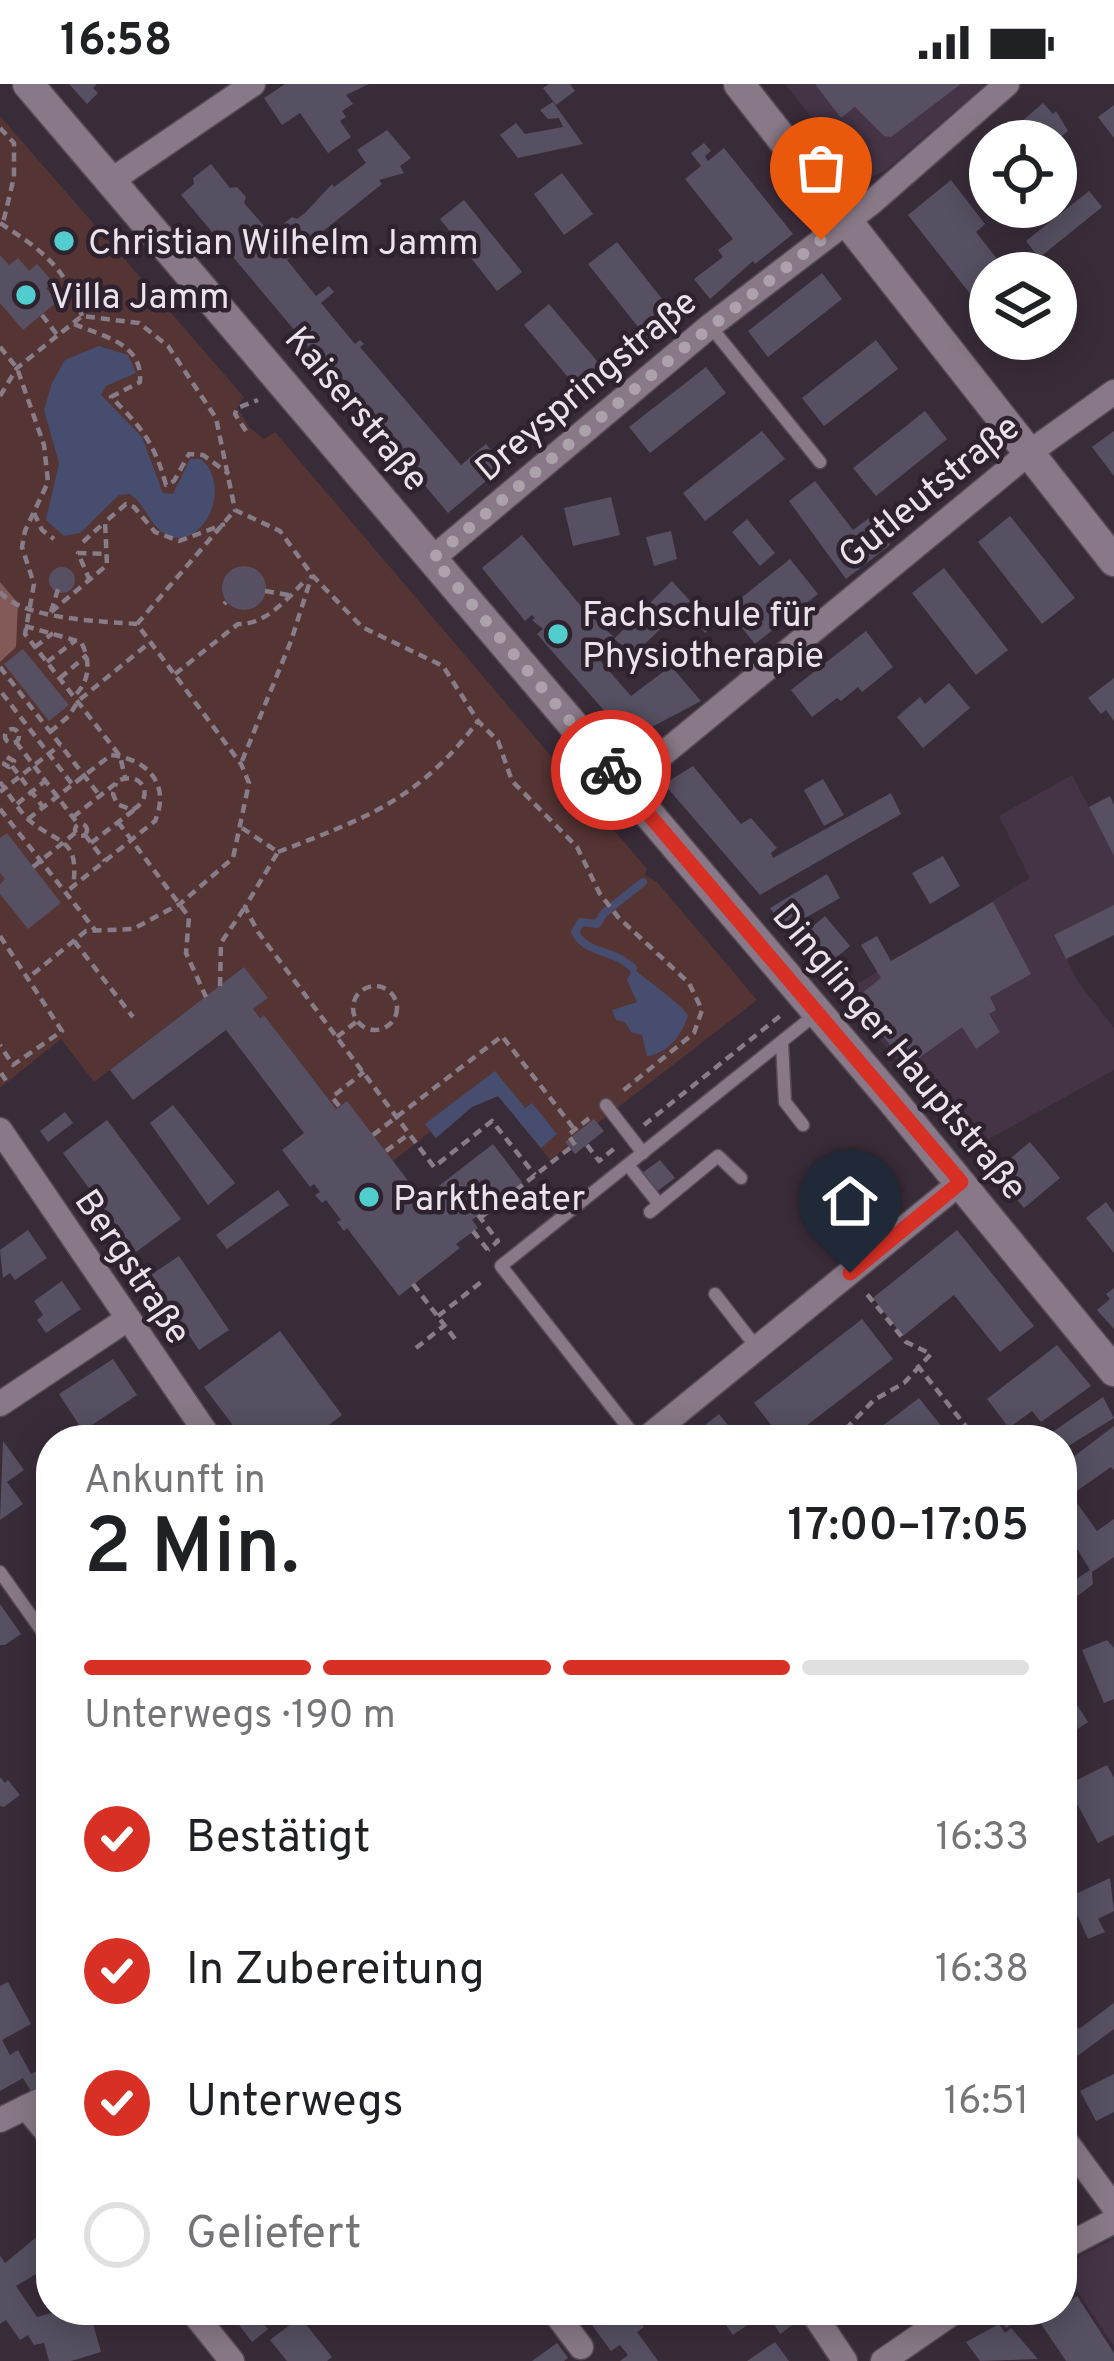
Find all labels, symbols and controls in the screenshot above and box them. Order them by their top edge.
text: 16:58 [60,14,172,71]
pin [770,117,872,240]
map controls [969,120,1077,360]
button: locate [969,120,1077,228]
icon: bag [788,135,854,201]
place label: Christian Wilhelm Jamm [88,222,479,268]
marker: Christian Wilhelm Jamm [51,228,77,254]
button: layers [969,252,1077,360]
place label: Villa Jamm [50,276,229,322]
street label: Dreyspringstraße [467,281,708,493]
marker: Villa Jamm [13,282,39,308]
street label: Kaiserstraße [273,319,437,502]
street label: Gutleutstraße [830,406,1031,580]
place label: Fachschule für Physiotherapie [582,594,824,681]
marker: Fachschule für Physiotherapie [545,621,571,647]
courier [551,710,671,830]
icon: bike [578,737,644,803]
street label: Dinglinger Hauptstraße [760,896,1036,1211]
pin [799,1150,901,1273]
icon: home [817,1168,883,1234]
place label: Parktheater [393,1178,585,1224]
street label: Bergstraße [62,1182,199,1355]
marker: Parktheater [356,1184,382,1210]
text: Ankunft in [84,1458,266,1507]
text: 17:00–17:05 [788,1499,1029,1556]
text: 2 Min. [84,1502,300,1601]
text: Unterwegs · 190 m [84,1693,396,1742]
icon: check [84,1806,150,1872]
text: Bestätigt [186,1811,370,1868]
text: 16:33 [935,1815,1029,1864]
icon: check [84,1938,150,2004]
text: In Zubereitung [186,1943,485,2000]
text: 16:38 [935,1947,1029,1996]
icon: check [84,2070,150,2136]
text: Unterwegs [186,2075,404,2132]
text: 16:51 [944,2079,1029,2128]
text: Geliefert [186,2207,361,2264]

